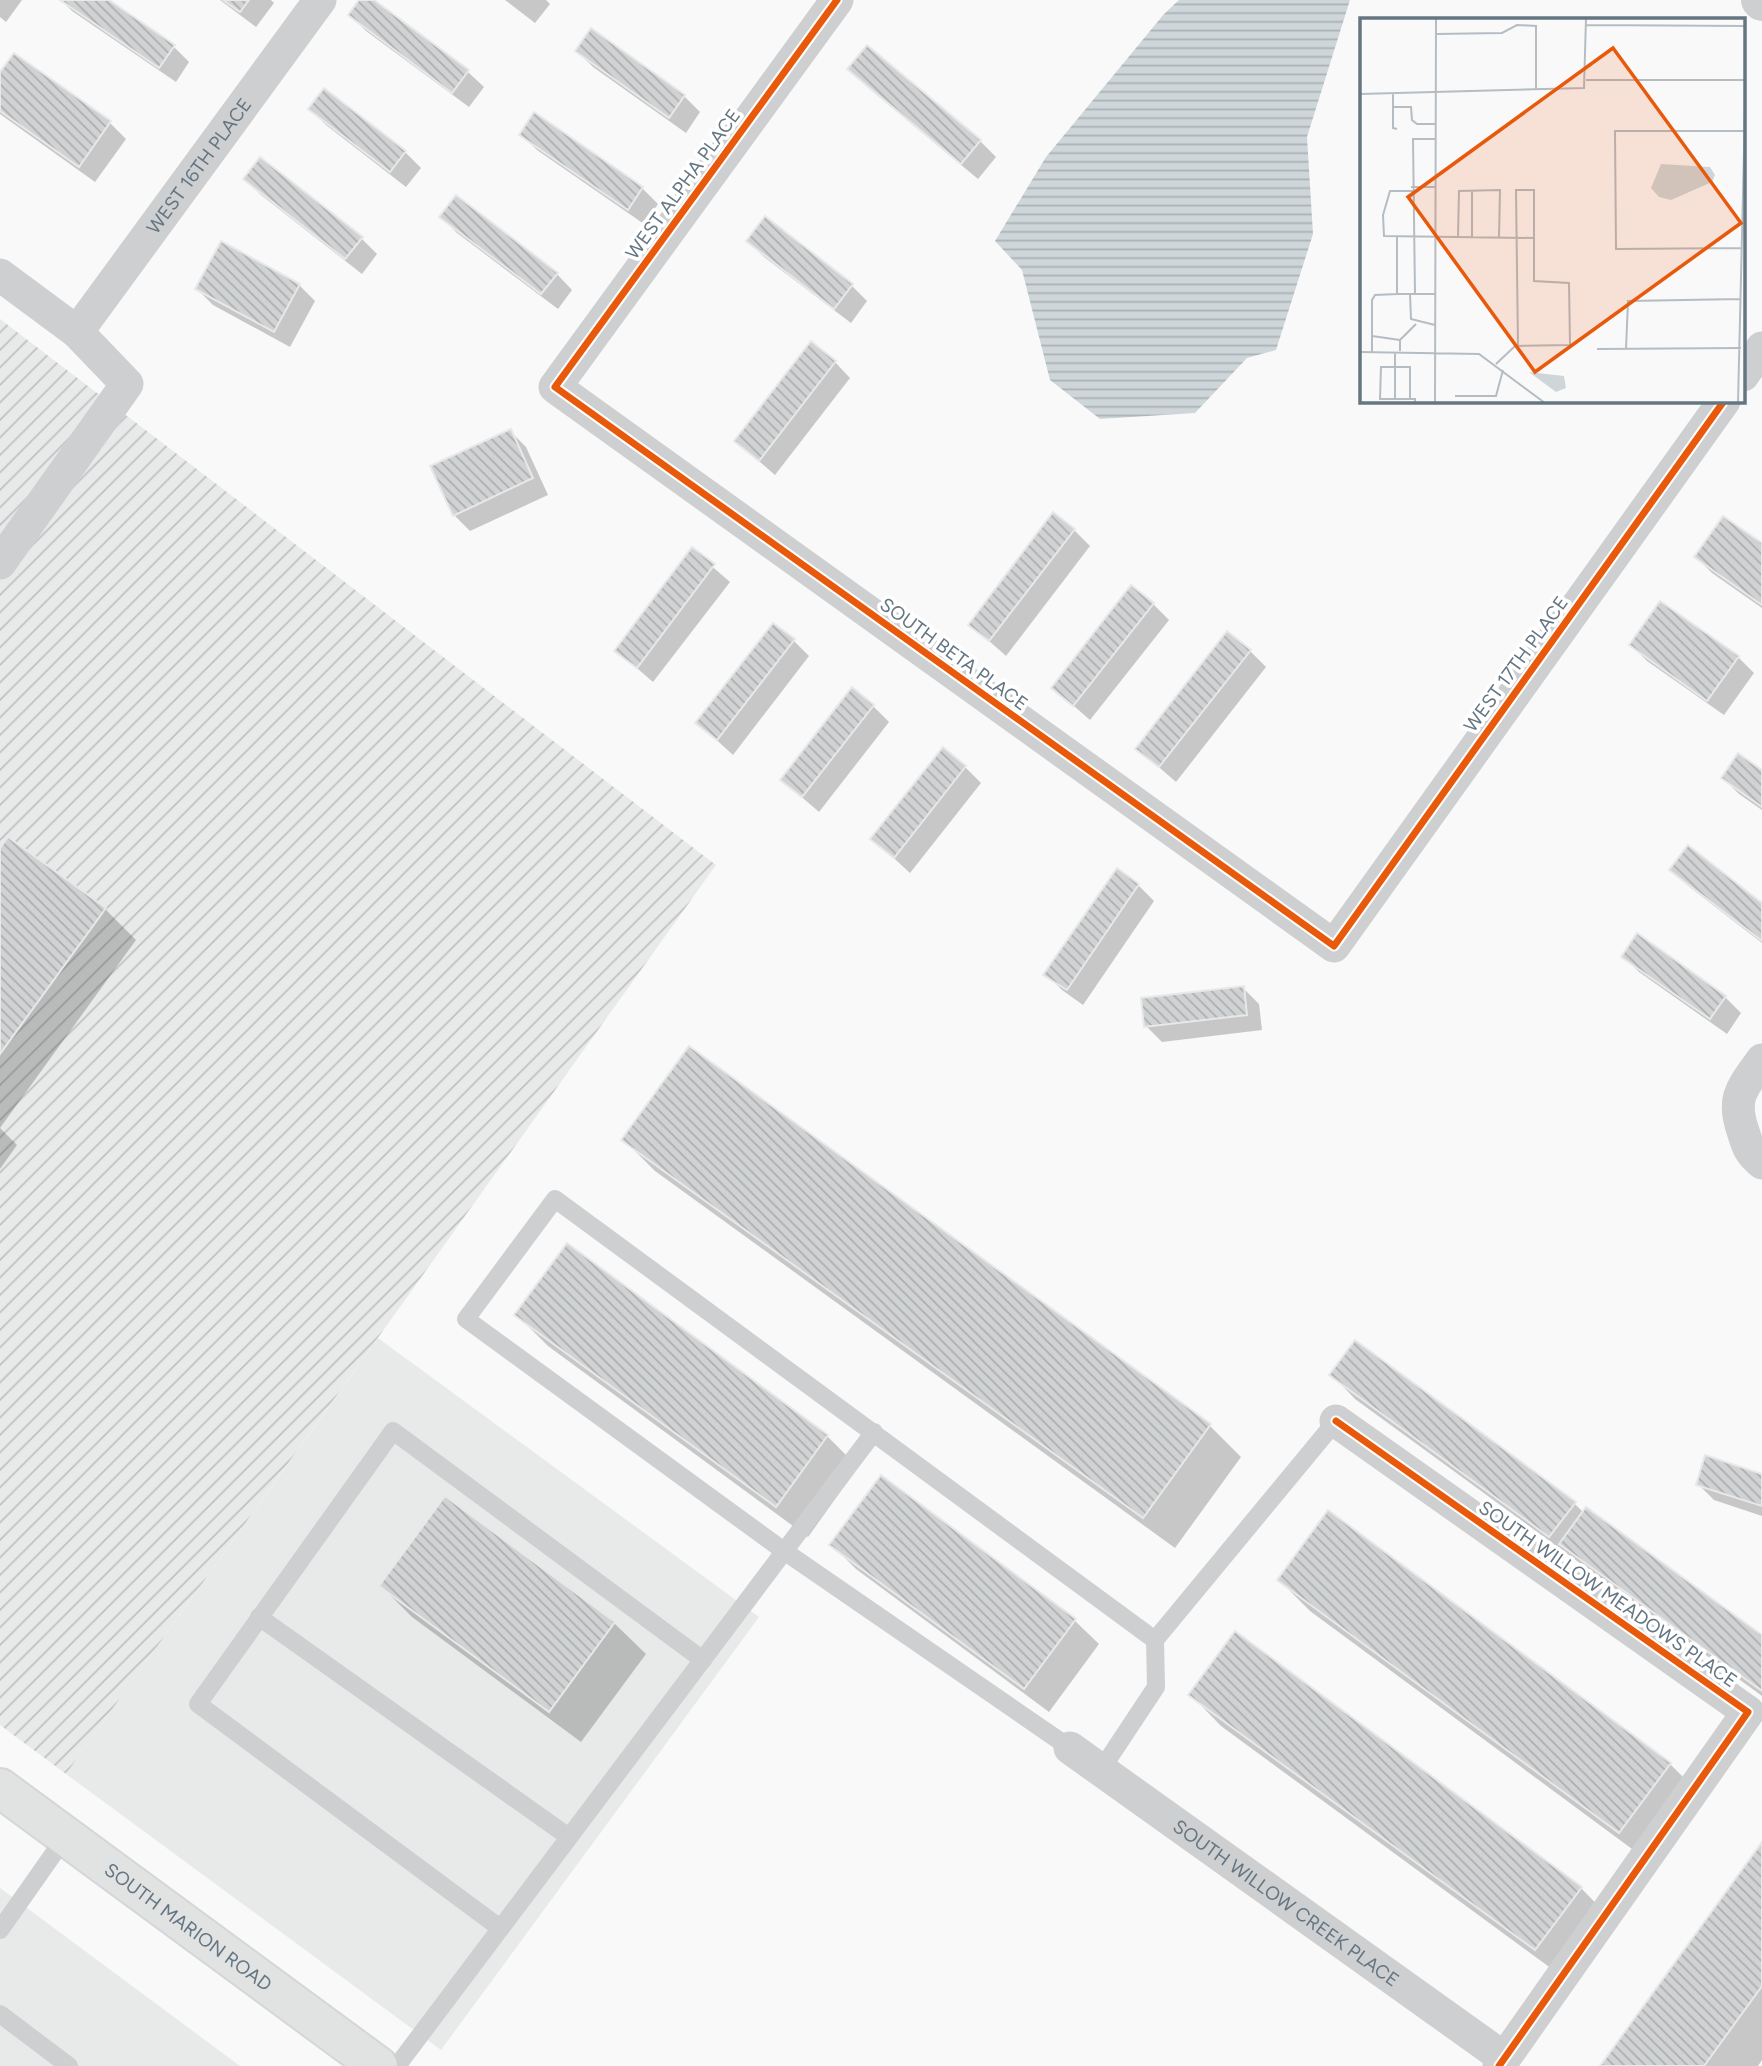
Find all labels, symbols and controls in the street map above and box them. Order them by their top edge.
inset map [1360,18,1744,402]
street label: WEST 16TH PLACE [141,93,256,238]
street label: WEST ALPHA PLACE [621,104,745,264]
street label: WEST 17TH PLACE [1459,592,1573,736]
street label: SOUTH BETA PLACE [876,593,1032,715]
street label: SOUTH WILLOW MEADOWS PLACE [1474,1496,1742,1692]
street label: SOUTH WILLOW CREEK PLACE [1169,1814,1404,1991]
street label: SOUTH MARION ROAD [100,1858,277,1996]

